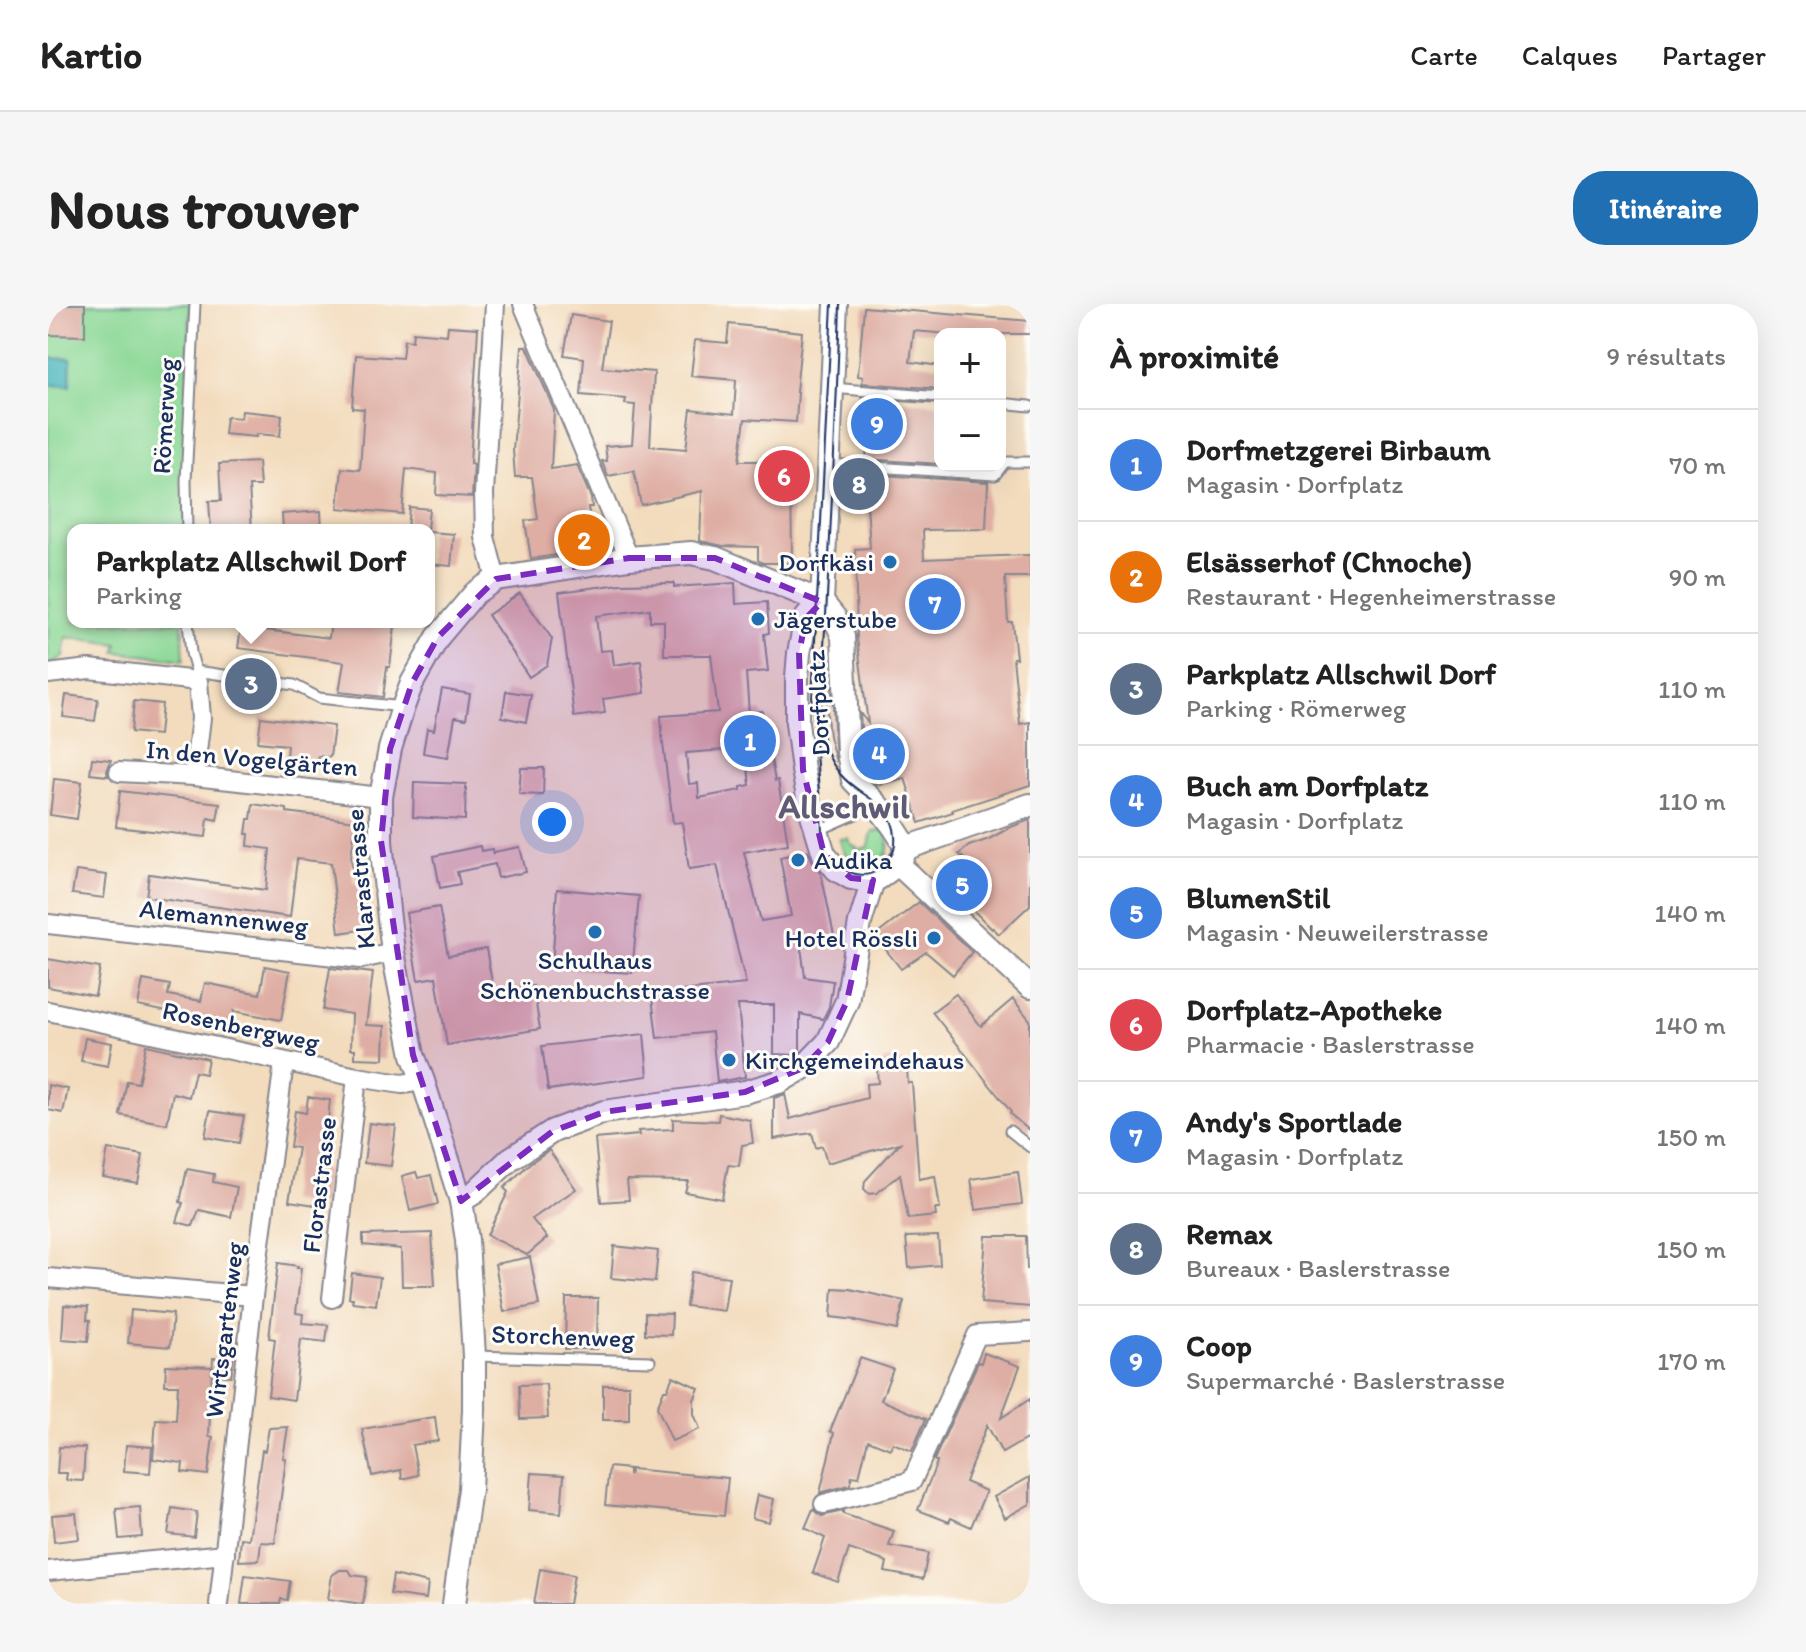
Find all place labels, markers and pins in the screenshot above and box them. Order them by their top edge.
pin: 9 [851,394,903,454]
pin: 6 [758,446,810,506]
pin: 8 [833,454,885,514]
pin: 2 [558,510,610,570]
place label: Dorfkäsi [778,546,874,578]
marker: Dorfkäsi [881,553,899,571]
pin: 7 [909,574,961,634]
place label: Jägerstube [774,603,897,635]
marker: Jägerstube [749,610,767,628]
pin: 3 [225,654,277,714]
pin: 1 [724,711,776,771]
pin: 4 [853,724,905,784]
place label: Audika [814,844,893,876]
marker: Audika [789,851,807,869]
pin: 5 [936,855,988,915]
place label: Hotel Rössli [785,922,918,954]
marker: Schulhaus Schönenbuchstrasse [586,923,604,941]
marker: Hotel Rössli [925,929,943,947]
place label: Schulhaus Schönenbuchstrasse [480,944,710,1006]
place label: Kirchgemeindehaus [745,1044,964,1076]
marker: Kirchgemeindehaus [720,1051,738,1069]

